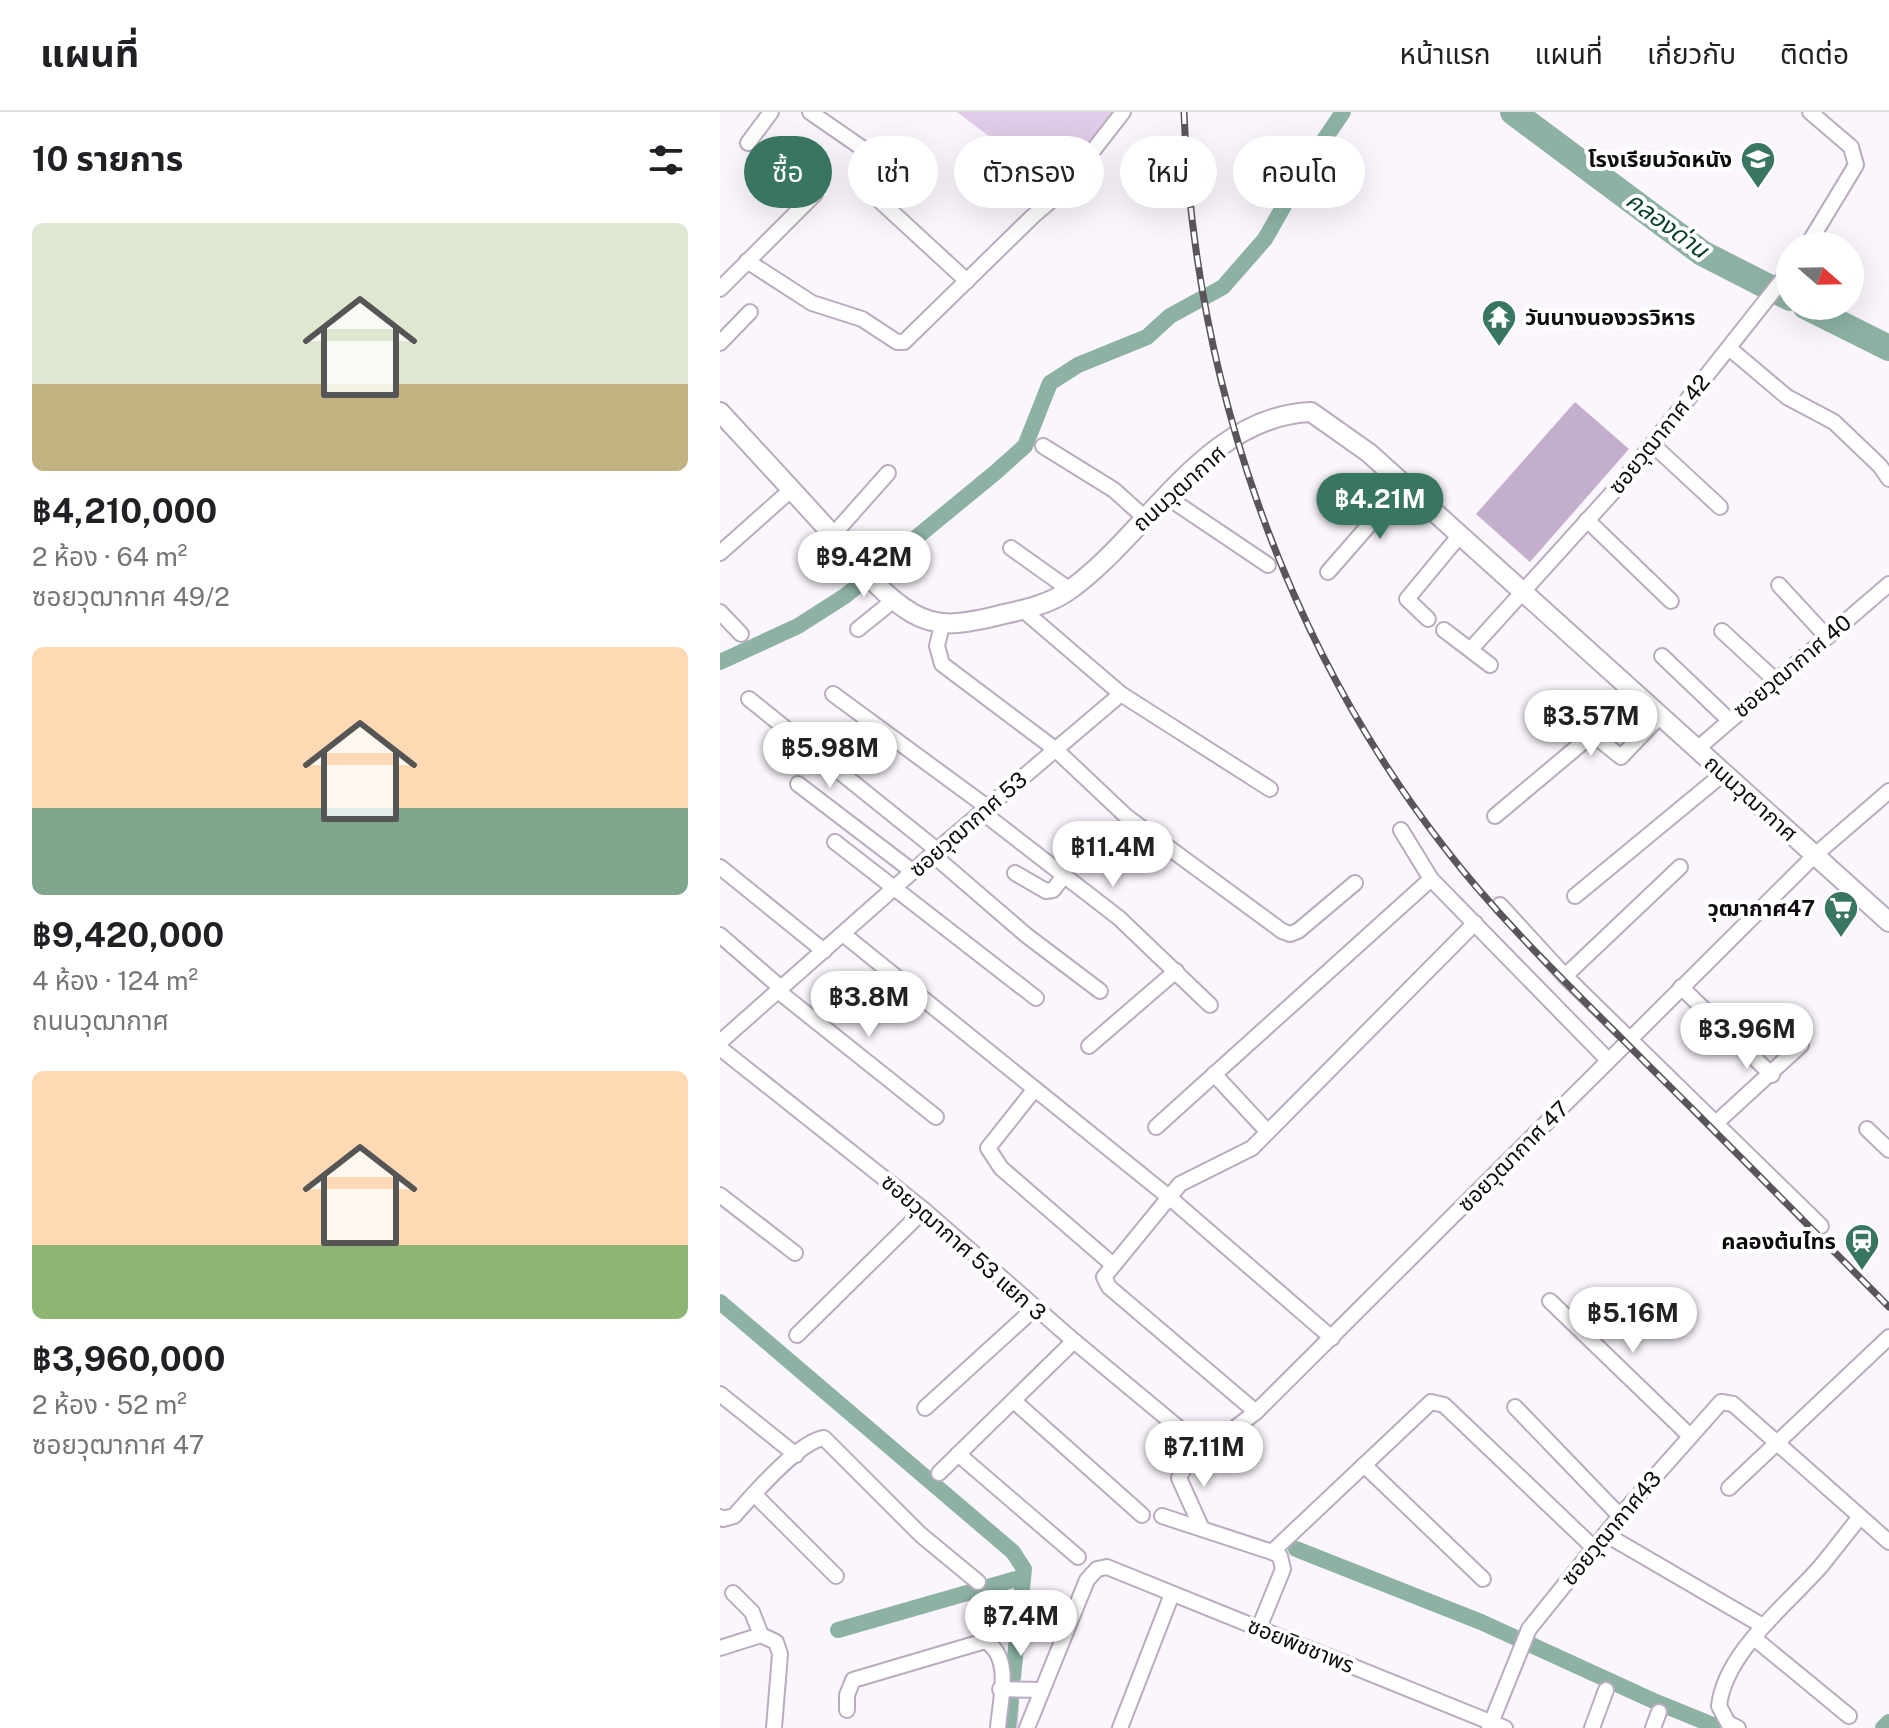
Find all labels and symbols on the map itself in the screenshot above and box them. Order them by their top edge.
school or university icon: โรงเรียนวัดหนัง [1739,140,1777,190]
place label: โรงเรียนวัดหนัง [1588,146,1732,172]
water label: คลองด่าน [1621,185,1715,264]
north arrow [1776,232,1864,320]
temple icon: วันนางนองวรวิหาร [1480,298,1518,348]
place label: วันนางนองวรวิหาร [1525,304,1695,330]
street label: ซอยวุฒากาศ 42 [1603,369,1716,499]
street label: ถนนวุฒากาศ [1127,440,1231,537]
pin: ฿4.21M [1315,473,1445,541]
pin: ฿9.42M [799,531,929,599]
street label: ซอยวุฒากาศ 40 [1728,609,1857,724]
pin: ฿3.57M [1526,690,1656,758]
pin: ฿5.98M [765,722,895,790]
street label: ถนนวุฒากาศ [1699,750,1803,847]
street label: ซอยวุฒากาศ 53 [904,766,1033,883]
pin: ฿11.4M [1048,821,1178,889]
supermarket icon: วุฒากาศ47 [1822,889,1860,939]
place label: วุฒากาศ47 [1707,895,1815,922]
pin: ฿3.8M [813,971,925,1039]
pin: ฿3.96M [1682,1003,1812,1071]
street label: ซอยวุฒากาศ 47 [1452,1095,1574,1217]
street label: ซอยวุฒากาศ 53 แยก 3 [876,1168,1052,1326]
station icon: คลองต้นไทร [1843,1222,1881,1272]
place label: คลองต้นไทร [1721,1228,1836,1254]
pin: ฿5.16M [1568,1287,1698,1355]
pin: ฿7.11M [1139,1421,1269,1489]
street label: ซอยวุฒากาศ43 [1556,1466,1667,1591]
pin: ฿7.4M [965,1590,1077,1658]
street label: ซอยพิชชาพร [1244,1612,1358,1678]

